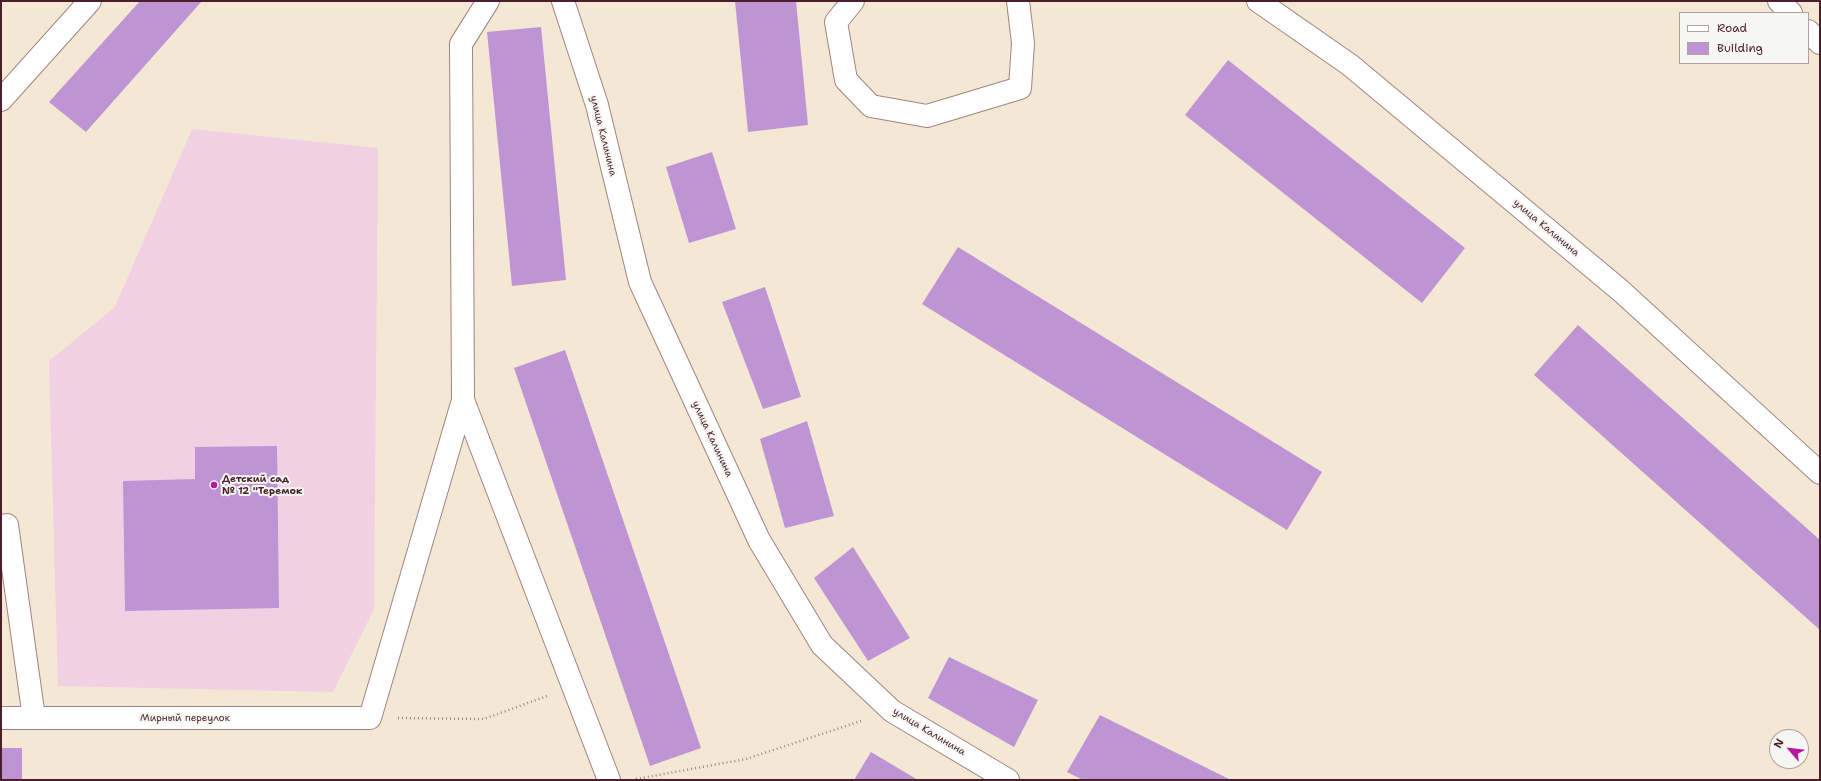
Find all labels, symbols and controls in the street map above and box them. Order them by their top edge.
legend [1679,12,1809,64]
text: Road [1717,20,1747,36]
text: Building [1717,40,1763,56]
street label: улица Калинина [587,94,619,178]
street label: улица Калинина [1511,197,1581,259]
street label: улица Калинина [689,399,735,479]
place label: Детский сад № 12 "Теремок [222,473,302,496]
marker: Детский сад № 12 "Теремок [209,480,219,490]
street label: улица Калинина [891,706,967,758]
street label: Мирный переулок [140,712,230,724]
north arrow [1769,729,1809,769]
text: N [1770,736,1788,751]

